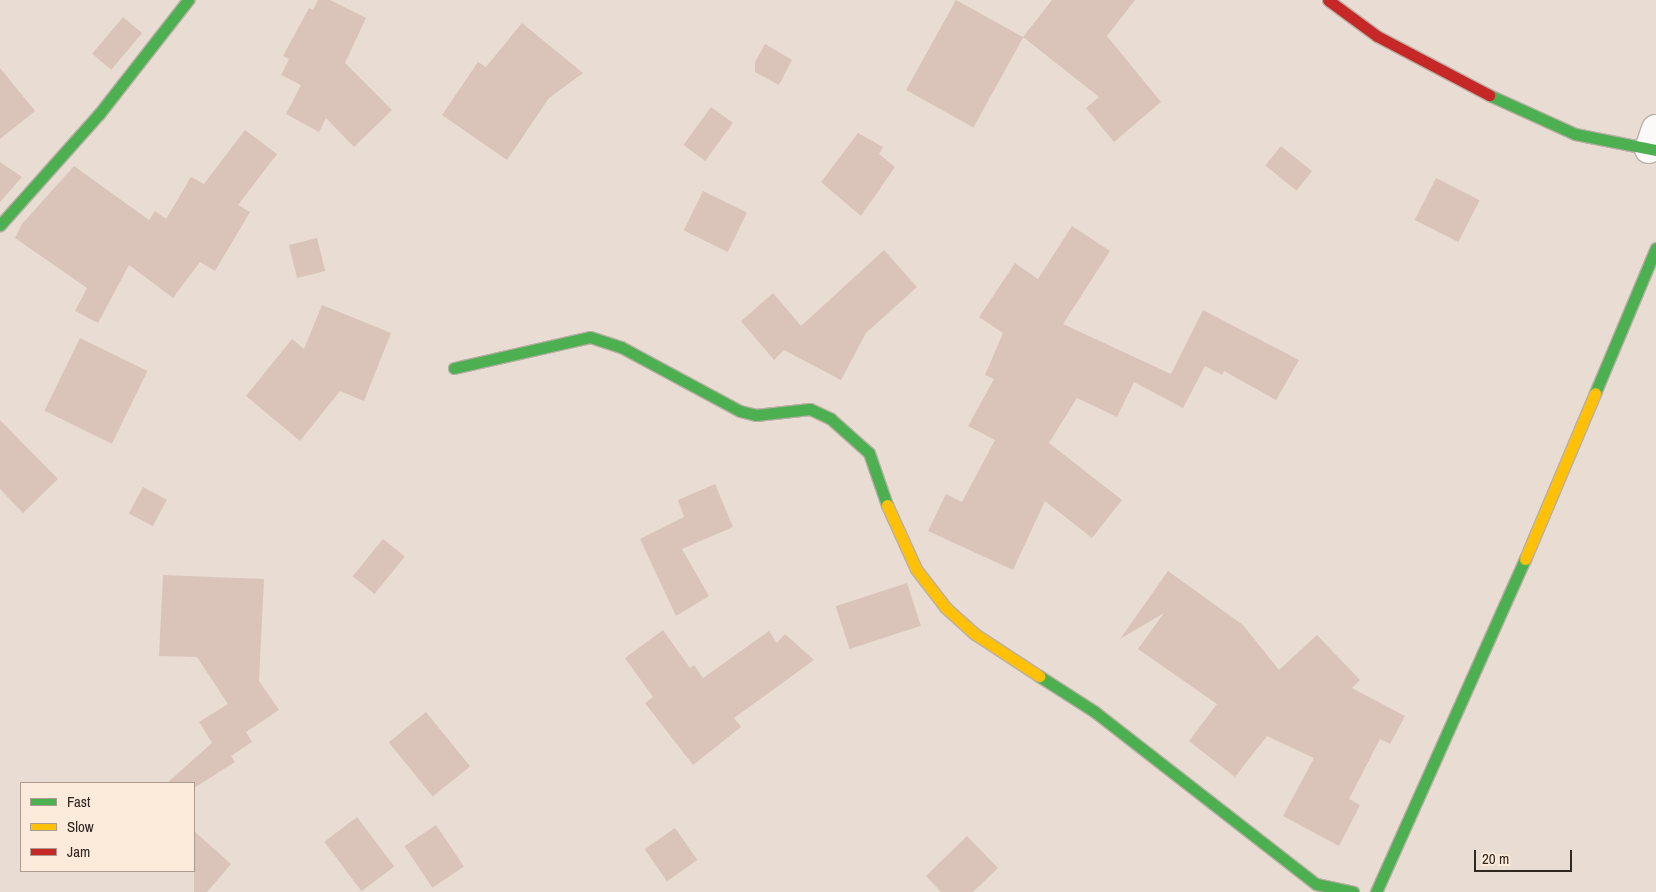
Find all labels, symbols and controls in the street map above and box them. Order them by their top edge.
legend [20,782,195,872]
text: Fast [67,791,90,812]
text: Slow [67,816,94,837]
scale bar [1476,840,1574,872]
text: Jam [67,841,90,862]
text: 20 m [1482,848,1509,869]

